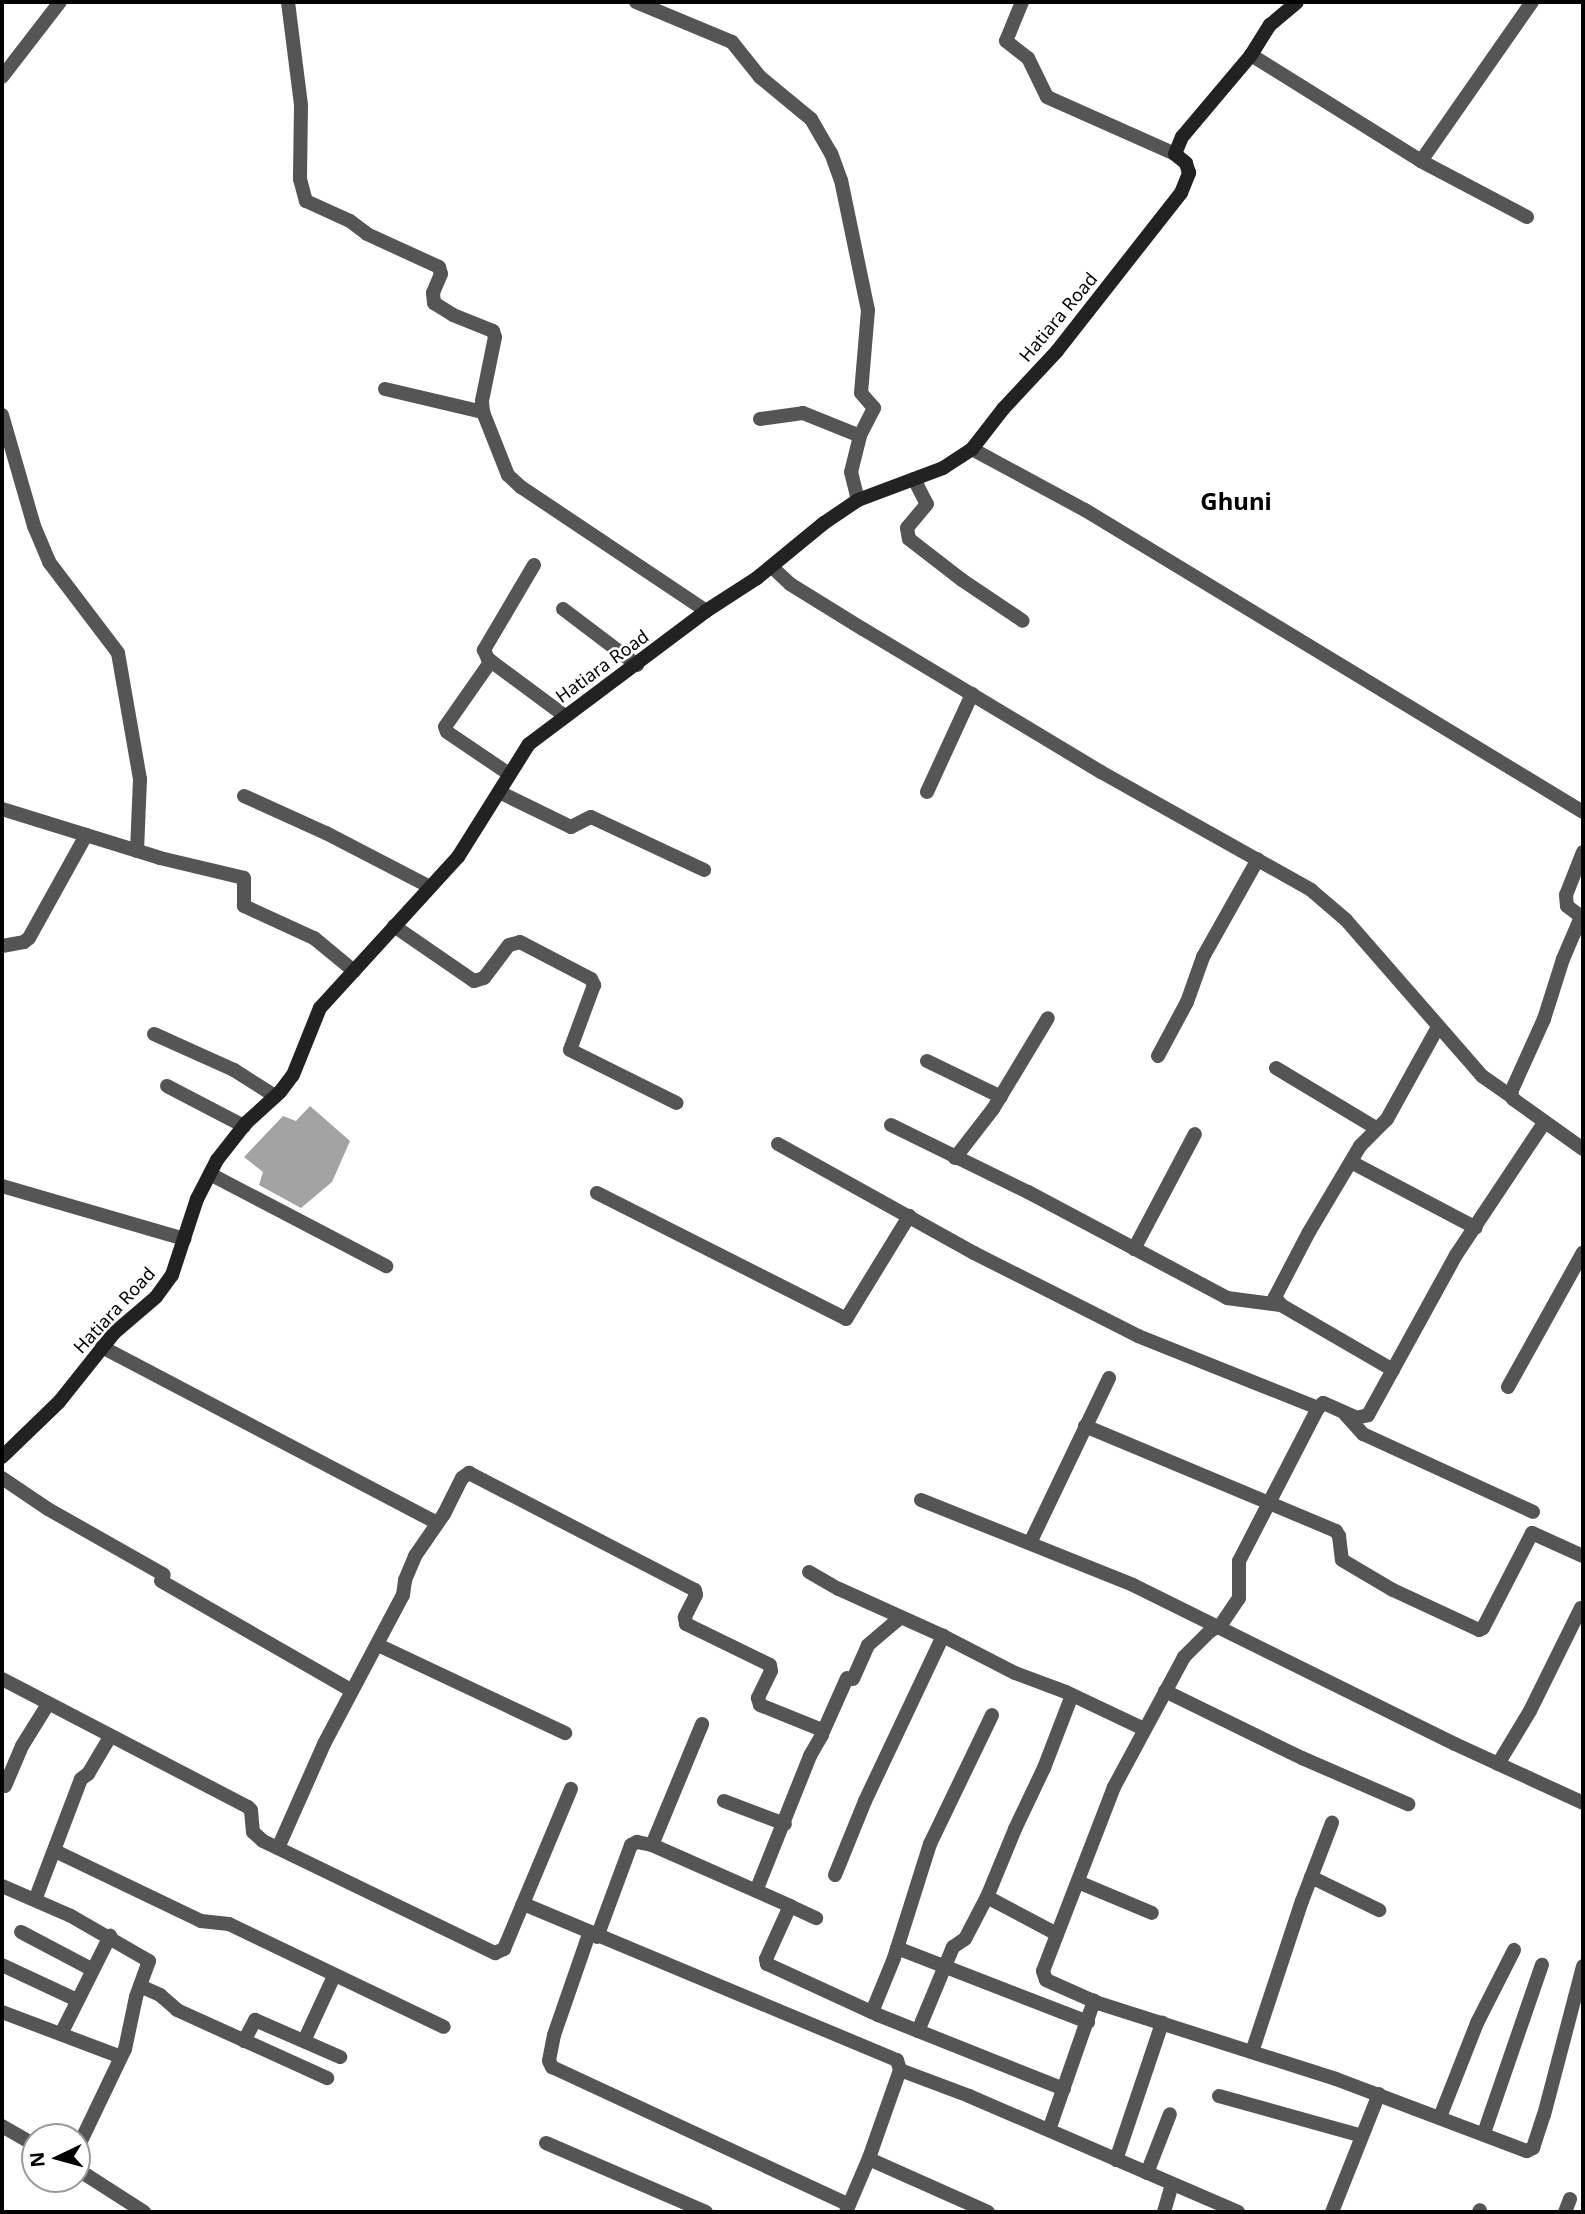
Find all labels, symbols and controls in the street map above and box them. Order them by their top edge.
street label: Hatiara Road [1014,268,1102,366]
district label: Ghuni [1200,487,1272,515]
street label: Hatiara Road [551,625,653,707]
street label: Hatiara Road [69,1262,159,1358]
north arrow [21,2123,91,2193]
text: N [23,2151,51,2168]

